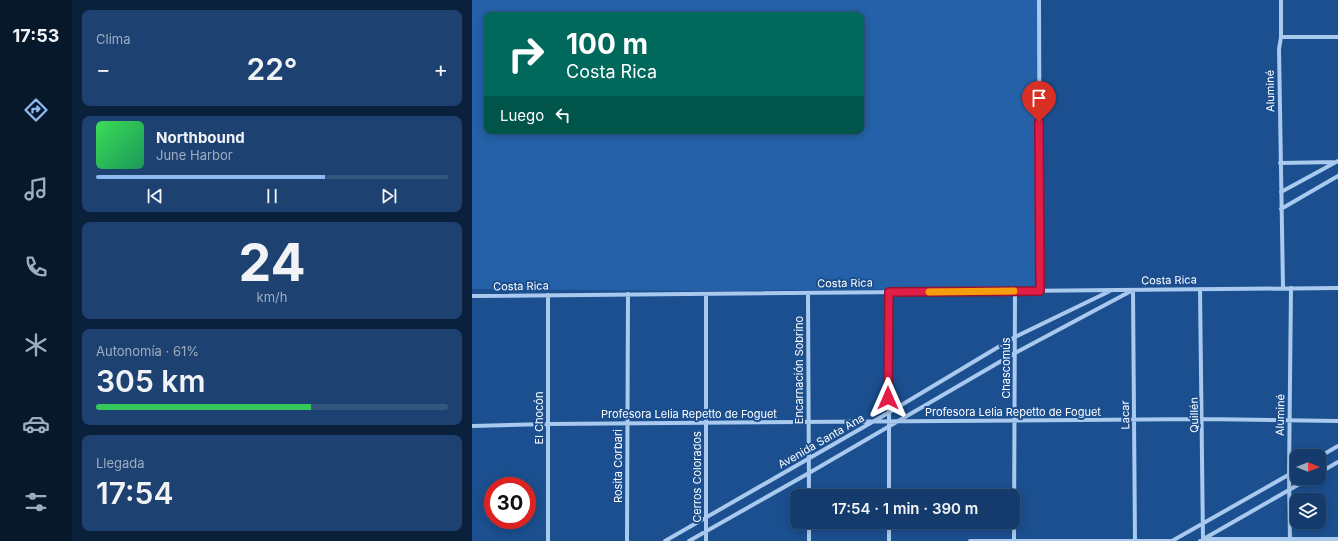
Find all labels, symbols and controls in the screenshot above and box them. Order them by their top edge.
text: 17:53 [13,25,59,46]
text: 100 m [566,27,648,61]
icon: right [500,28,552,80]
text: Clima [96,31,130,47]
text: 22° [246,51,298,87]
text: − [96,56,111,82]
text: + [433,56,448,82]
text: Costa Rica [566,61,657,82]
street label: Aluminé [1263,70,1277,112]
pin [1022,81,1056,122]
icon: arrive [1028,87,1050,109]
icon: directions [22,96,50,124]
icon: left [552,104,574,126]
text: Luego [500,106,544,125]
text: Northbound [156,128,245,147]
text: June Harbor [156,147,233,163]
icon: music [22,175,50,203]
icon: previous [144,185,166,207]
icon: pause [261,185,283,207]
icon: next [378,185,400,207]
text: 24 [238,231,306,294]
icon: phone [22,253,50,281]
street label: Costa Rica [1141,273,1197,287]
street label: Costa Rica [817,276,873,290]
street label: Costa Rica [493,279,549,293]
text: km/h [257,289,287,305]
street label: Encarnación Sobrino [792,315,806,424]
icon: climate [22,331,50,359]
street label: Chascomús [999,337,1013,399]
text: Autonomía · 61% [96,343,199,359]
text: 305 km [96,363,205,399]
position arrow [867,377,909,419]
street label: El Chocón [532,392,546,444]
street label: Aluminé [1273,394,1287,436]
street label: Quillén [1187,397,1201,433]
street label: Lacar [1118,400,1132,430]
street label: Profesora Lelia Repetto de Foguet [925,405,1101,419]
street label: Profesora Lelia Repetto de Foguet [601,407,777,421]
icon: car [22,410,50,438]
street label: Avenida Santa Ana [775,411,867,471]
street label: Rosita Corbari [611,429,625,503]
street label: Cerros Colorados [690,431,704,523]
north arrow [1290,449,1326,485]
map controls [1290,449,1326,529]
text: Llegada [96,455,145,471]
text: 17:54 [96,475,173,511]
speed limit sign: 30 [484,477,536,529]
icon: filters [22,488,50,516]
button: layers [1290,493,1326,529]
text: 17:54 · 1 min · 390 m [832,499,978,518]

